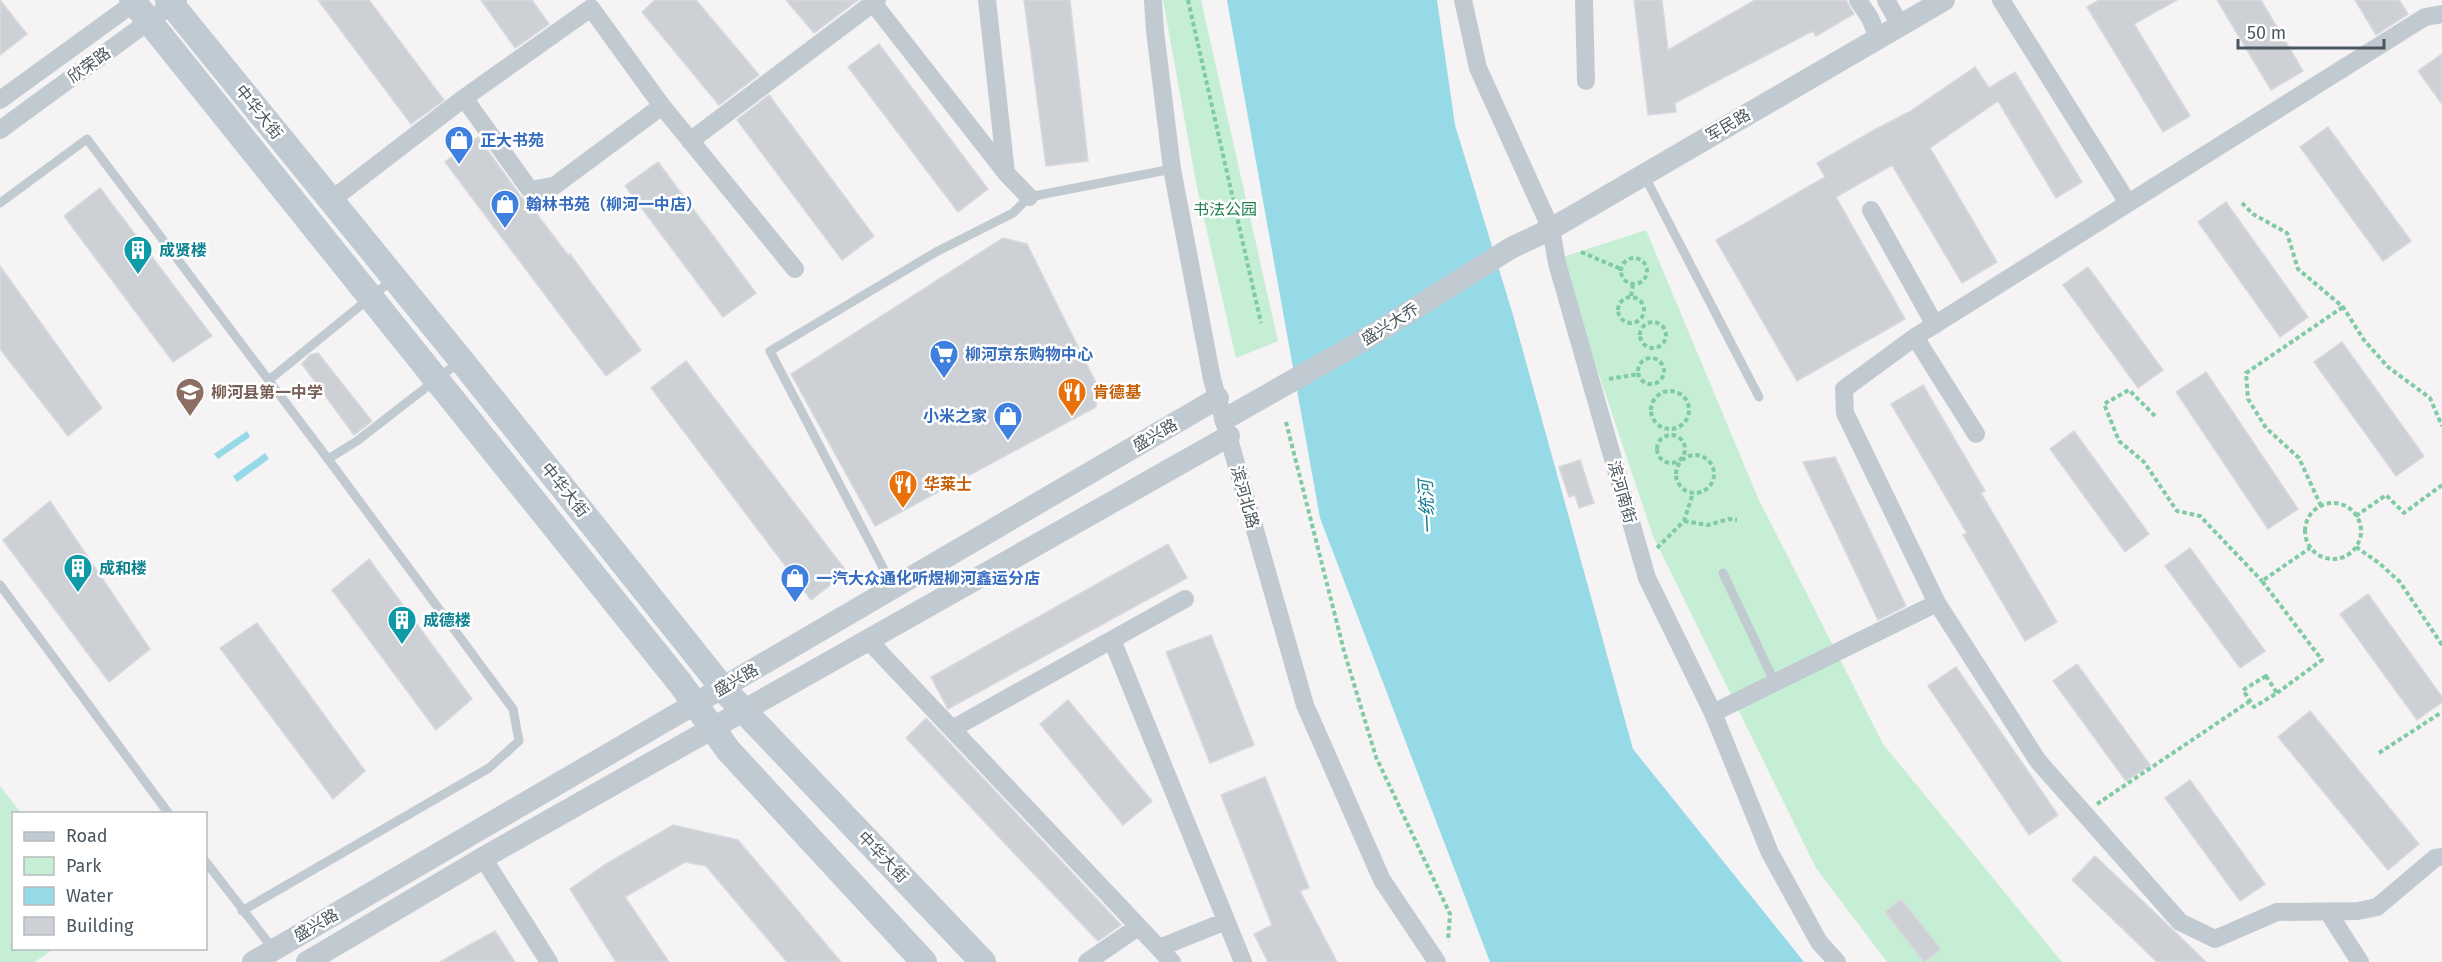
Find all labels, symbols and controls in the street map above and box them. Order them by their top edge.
scale bar [2238,12,2384,50]
text: 50 m [2247,22,2286,44]
street label: 欣荣路 [64,43,114,87]
street label: 中华大街 [231,81,287,143]
street label: 军民路 [1702,105,1754,145]
shop icon: 正大书苑 [443,124,475,166]
place label: 正大书苑 [480,131,544,150]
shop icon: 翰林书苑（柳河一中店） [489,188,521,230]
place label: 翰林书苑（柳河一中店） [526,195,702,214]
park label: 书法公园 [1193,200,1257,219]
building icon: 成贤楼 [122,234,154,276]
place label: 成贤楼 [159,241,207,260]
street label: 盛兴大乔 [1358,299,1422,349]
supermarket icon: 柳河京东购物中心 [928,338,960,380]
place label: 柳河京东购物中心 [965,345,1093,364]
school or university icon: 柳河县第一中学 [174,376,206,418]
restaurant icon: 肯德基 [1056,376,1088,418]
place label: 柳河县第一中学 [211,383,323,402]
place label: 肯德基 [1093,383,1142,402]
shop icon: 小米之家 [992,400,1024,442]
place label: 小米之家 [923,407,987,426]
street label: 盛兴路 [1129,415,1181,455]
street label: 中华大街 [537,459,593,521]
street label: 滨河南街 [1604,459,1640,525]
street label: 滨河北路 [1227,464,1263,530]
restaurant icon: 华莱士 [887,468,919,510]
place label: 华莱士 [924,475,972,494]
water label: 一统河 [1414,476,1439,535]
building icon: 成和楼 [62,552,94,594]
place label: 成和楼 [99,559,147,578]
shop icon: 一汽大众通化听煜柳河鑫运分店 [779,562,811,604]
place label: 一汽大众通化听煜柳河鑫运分店 [816,569,1040,588]
building icon: 成德楼 [386,604,418,646]
place label: 成德楼 [423,611,471,630]
street label: 盛兴路 [710,660,762,700]
legend [12,812,207,950]
text: Road [66,825,108,847]
street label: 中华大街 [854,827,912,887]
text: Park [66,855,102,877]
text: Water [66,885,113,907]
street label: 盛兴路 [290,905,342,945]
text: Building [66,915,134,937]

